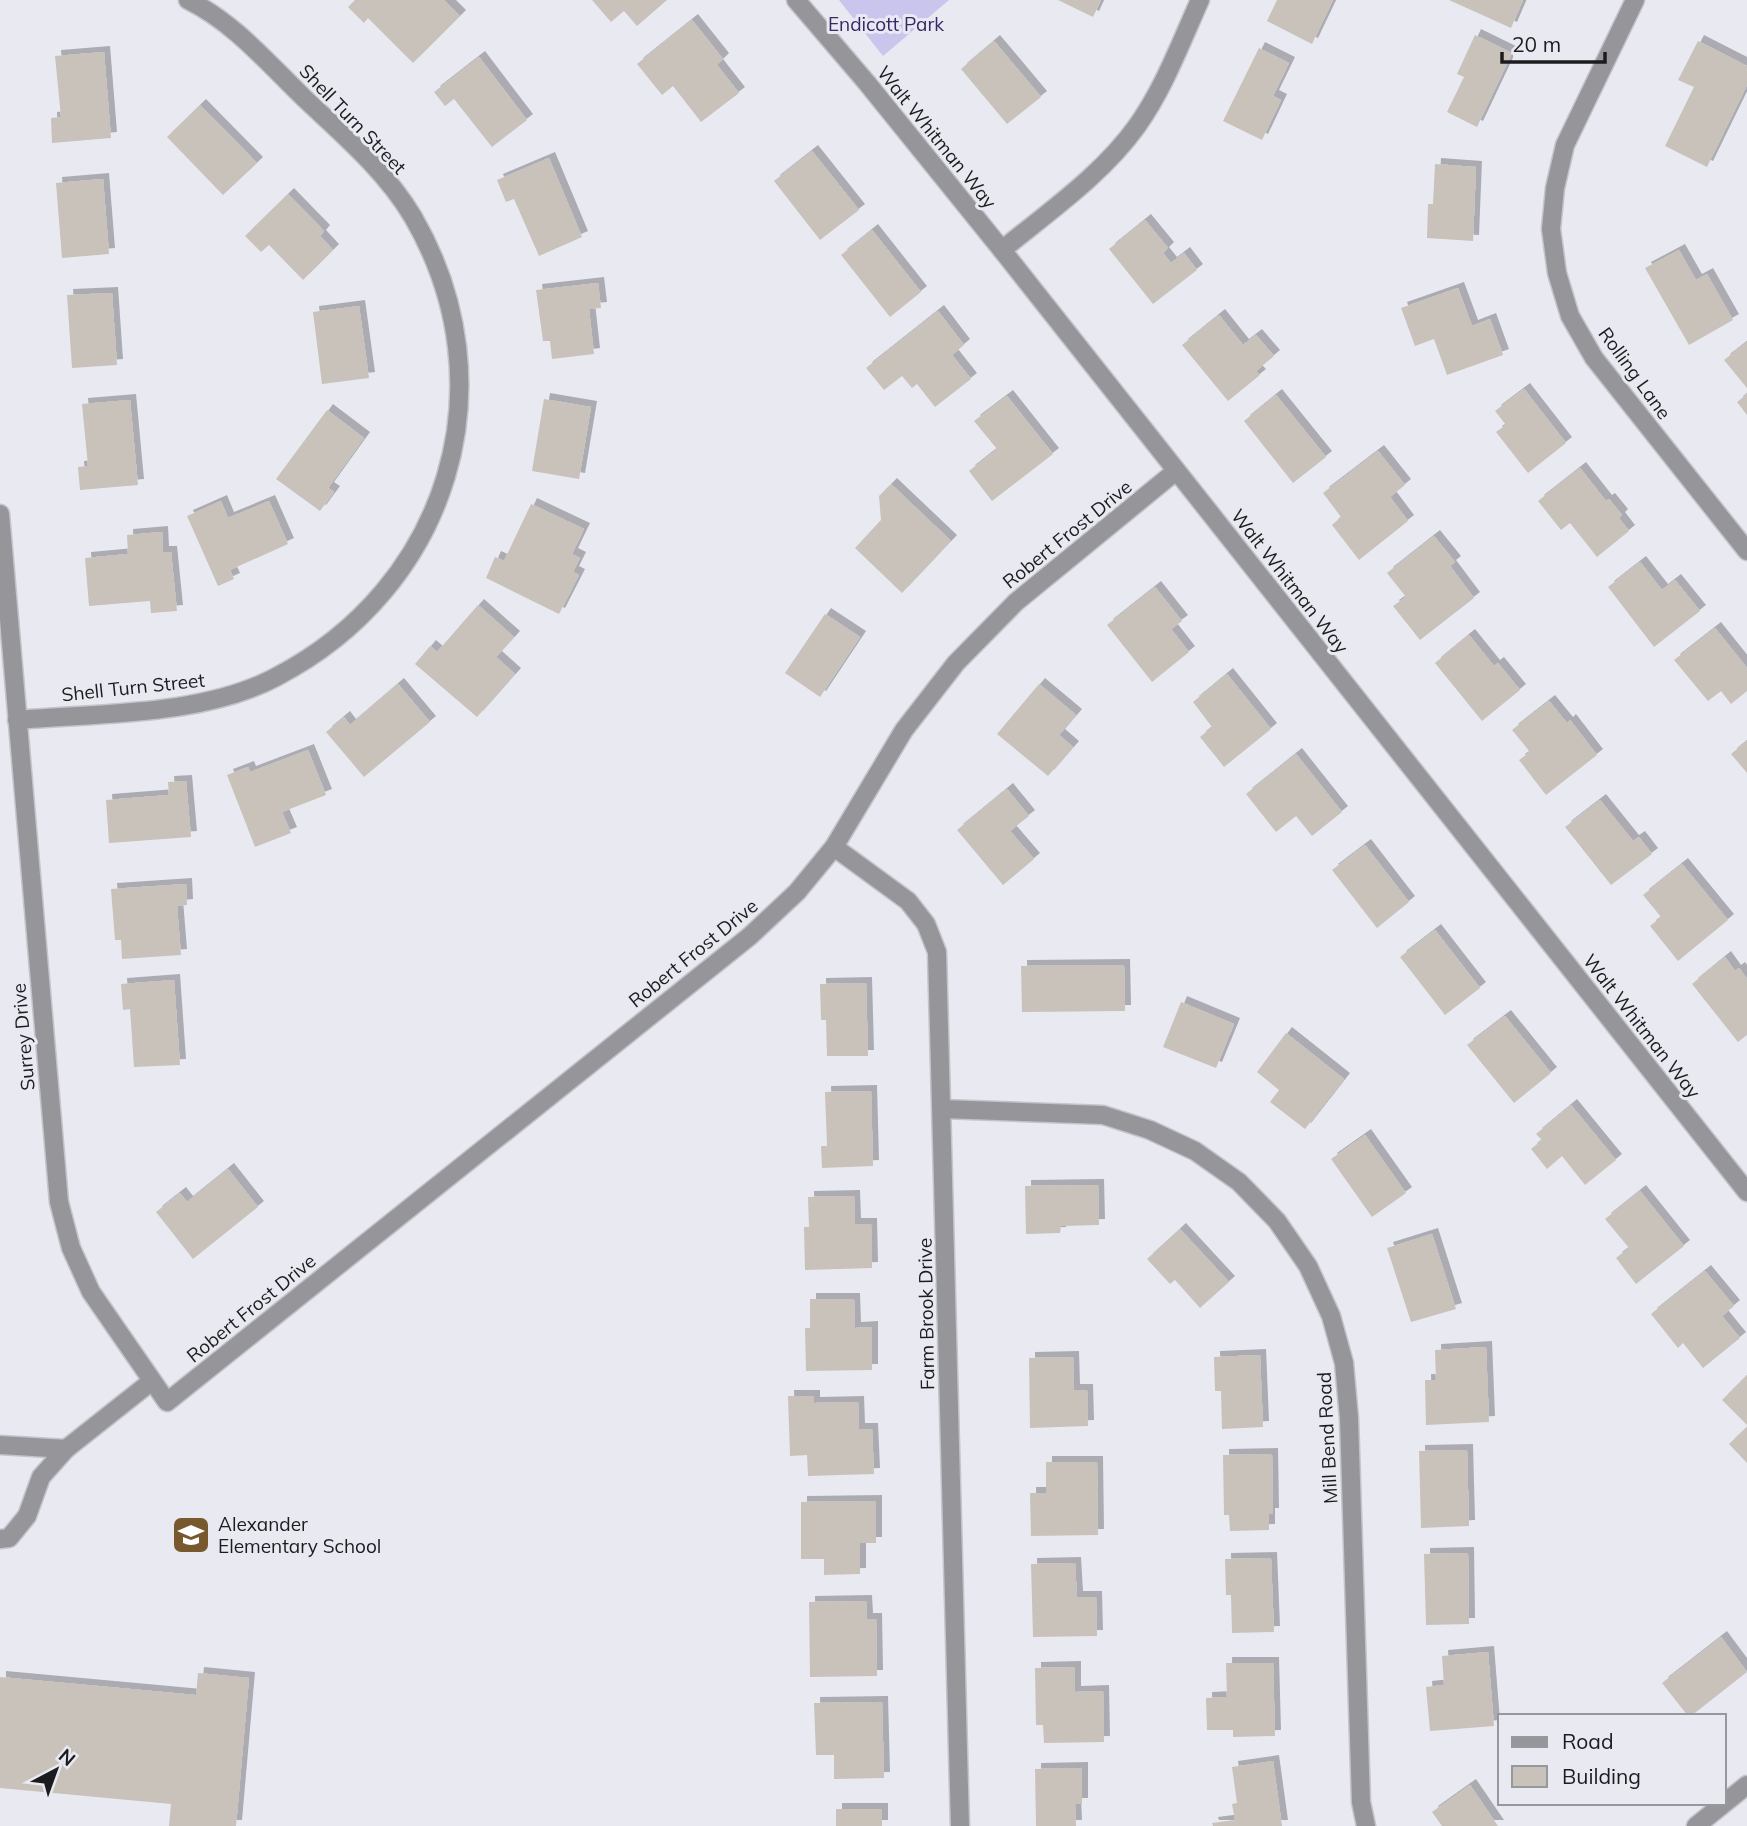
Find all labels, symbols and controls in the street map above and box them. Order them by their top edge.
park label: Endicott Park [828,12,944,36]
scale bar [1502,21,1605,65]
text: 20 m [1512,31,1561,57]
street label: Shell Turn Street [294,59,412,179]
street label: Walt Whitman Way [872,61,1002,213]
street label: Rolling Lane [1594,322,1676,424]
street label: Robert Frost Drive [997,474,1137,594]
street label: Walt Whitman Way [1226,504,1354,658]
street label: Shell Turn Street [60,668,206,706]
street label: Robert Frost Drive [623,893,763,1013]
street label: Walt Whitman Way [1578,949,1706,1103]
street label: Surrey Drive [6,982,40,1092]
street label: Farm Brook Drive [913,1238,939,1390]
street label: Robert Frost Drive [181,1248,321,1368]
street label: Mill Bend Road [1312,1371,1342,1505]
place label: Alexander Elementary School [218,1512,381,1558]
school or university icon: Alexander Elementary School [170,1514,212,1556]
legend [1498,1714,1726,1805]
text: Road [1562,1728,1613,1754]
north arrow [21,1735,91,1805]
text: N [54,1743,80,1771]
text: Building [1562,1763,1641,1789]

